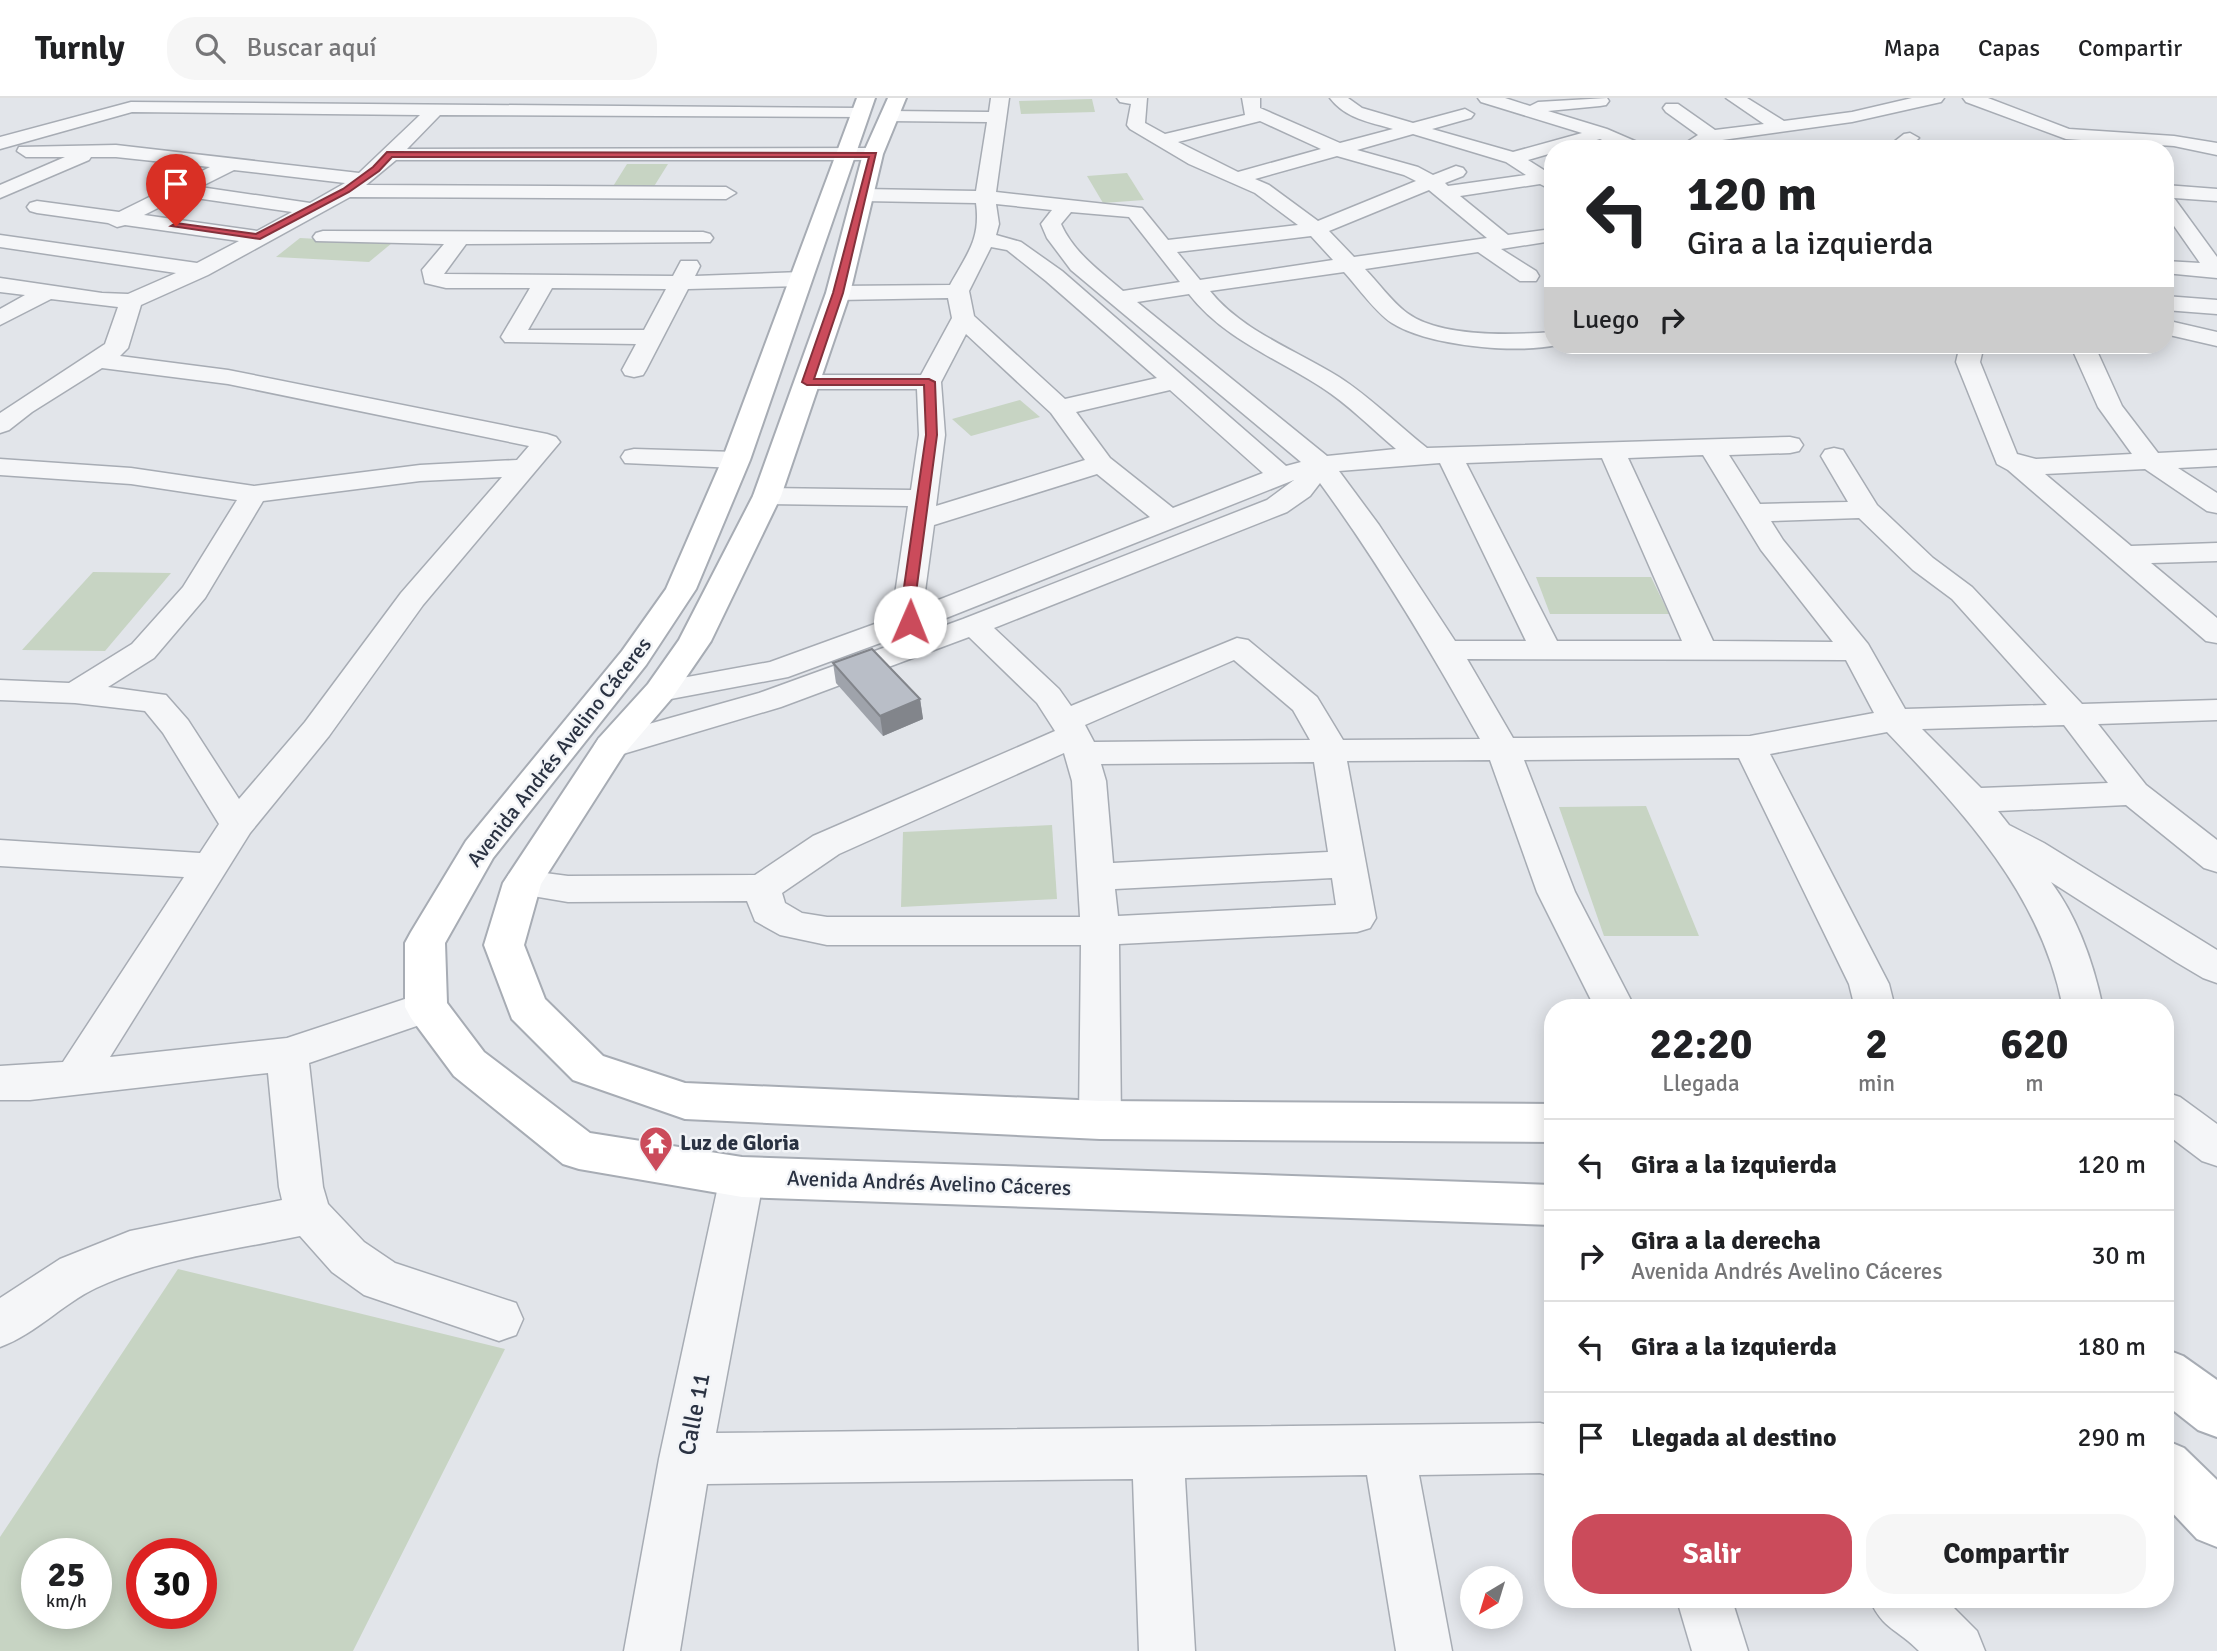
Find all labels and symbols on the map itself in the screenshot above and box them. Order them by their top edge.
pin [146,154,206,226]
position arrow [873,585,947,659]
street label: Avenida Andrés Avelino Cáceres [461,632,657,872]
temple icon: Luz de Gloria [637,1124,675,1173]
place label: Luz de Gloria [680,1130,800,1156]
street label: Avenida Andrés Avelino Cáceres [786,1165,1072,1201]
street label: Calle 11 [671,1370,717,1458]
speed limit sign: 30 [126,1538,217,1629]
north arrow [1460,1566,1522,1629]

